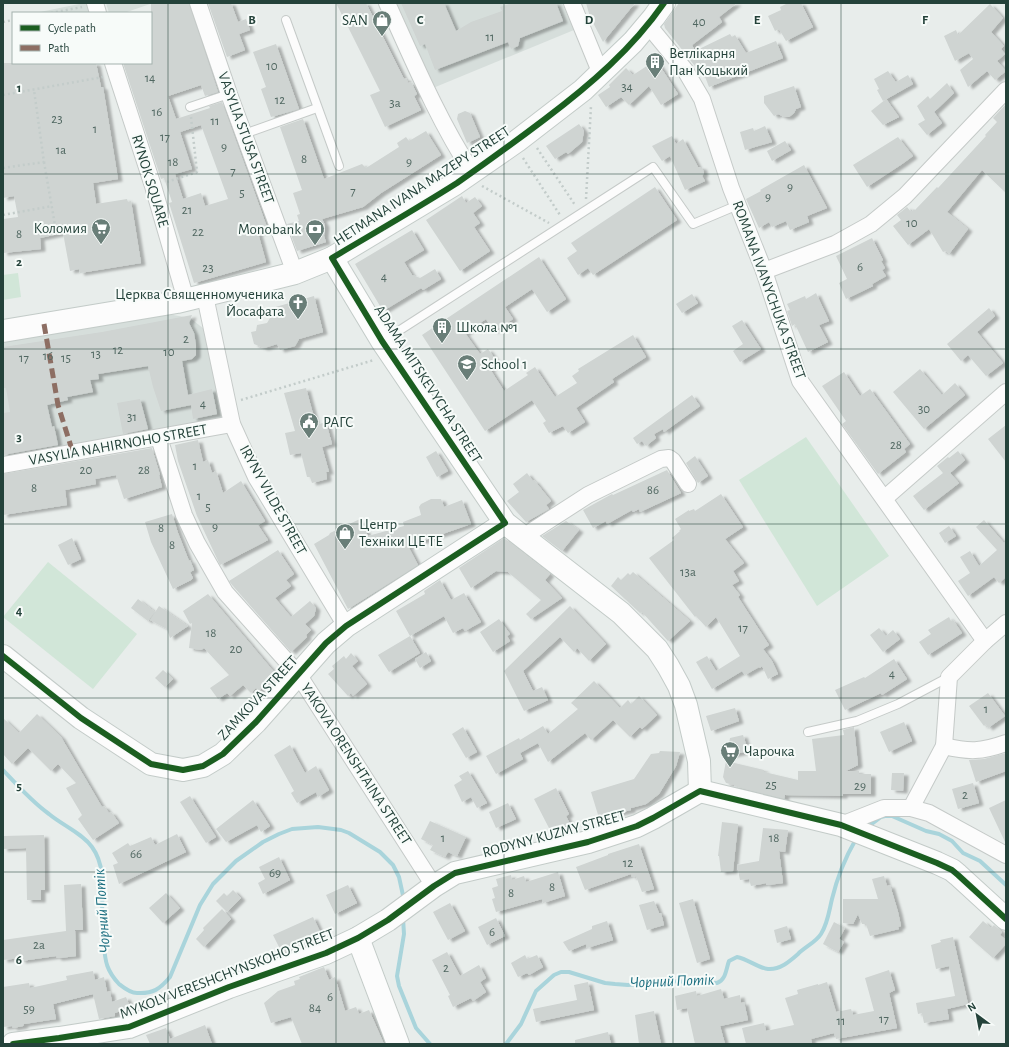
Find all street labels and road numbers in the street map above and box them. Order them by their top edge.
street label: VASYLIA STUSA STREET [215,70,277,207]
street label: HETMANA IVANA MAZEPY STREET [331,123,513,249]
street label: RYNOK SQUARE [129,133,171,229]
street label: ROMANA IVANYCHUKA STREET [730,199,809,382]
street label: ADAMA MITSKEVYCHA STREET [371,303,485,466]
street label: VASYLIA NAHIRNOHO STREET [28,422,209,468]
street label: IRYNY VILDE STREET [237,443,310,558]
street label: ZAMKOVA STREET [215,652,301,743]
street label: YAKOVA ORENSHTAINA STREET [298,680,414,848]
street label: RODYNY KUZMY STREET [481,807,628,860]
street label: MYKOLY VERESHCHYNSKOHO STREET [118,926,337,1022]

